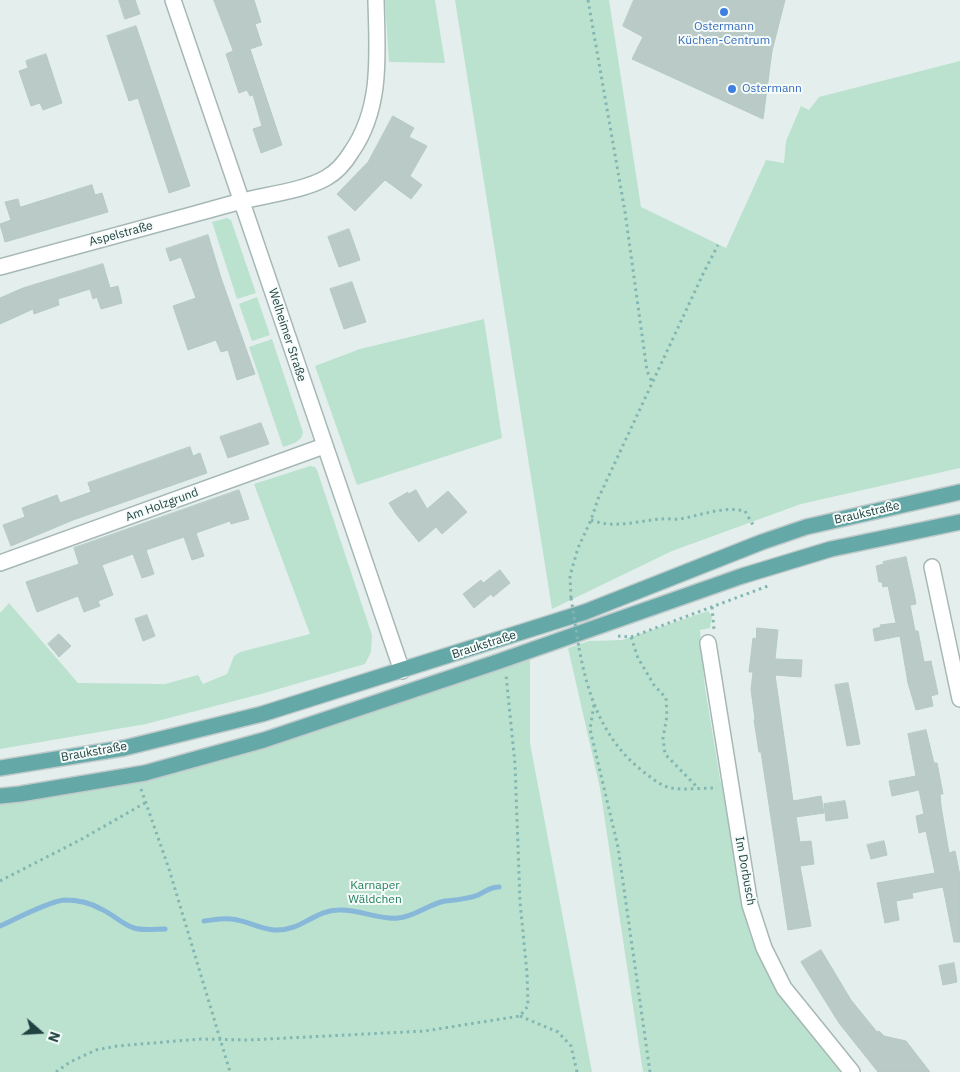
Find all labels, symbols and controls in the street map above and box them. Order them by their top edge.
marker: Ostermann Küchen-Centrum [718,6,730,18]
place label: Ostermann Küchen-Centrum [678,20,770,48]
place label: Ostermann [742,82,802,96]
marker: Ostermann [726,83,738,95]
street label: Aspelstraße [88,219,154,249]
street label: Welheimer Straße [265,287,309,383]
street label: Am Holzgrund [124,485,200,525]
street label: Braukstraße [833,498,901,528]
street label: Braukstraße [450,628,518,662]
street label: Braukstraße [60,739,128,765]
street label: Im Dorbusch [732,835,758,907]
park label: Karnaper Wäldchen [348,879,402,907]
north arrow [15,1007,65,1057]
text: N [44,1029,64,1045]

